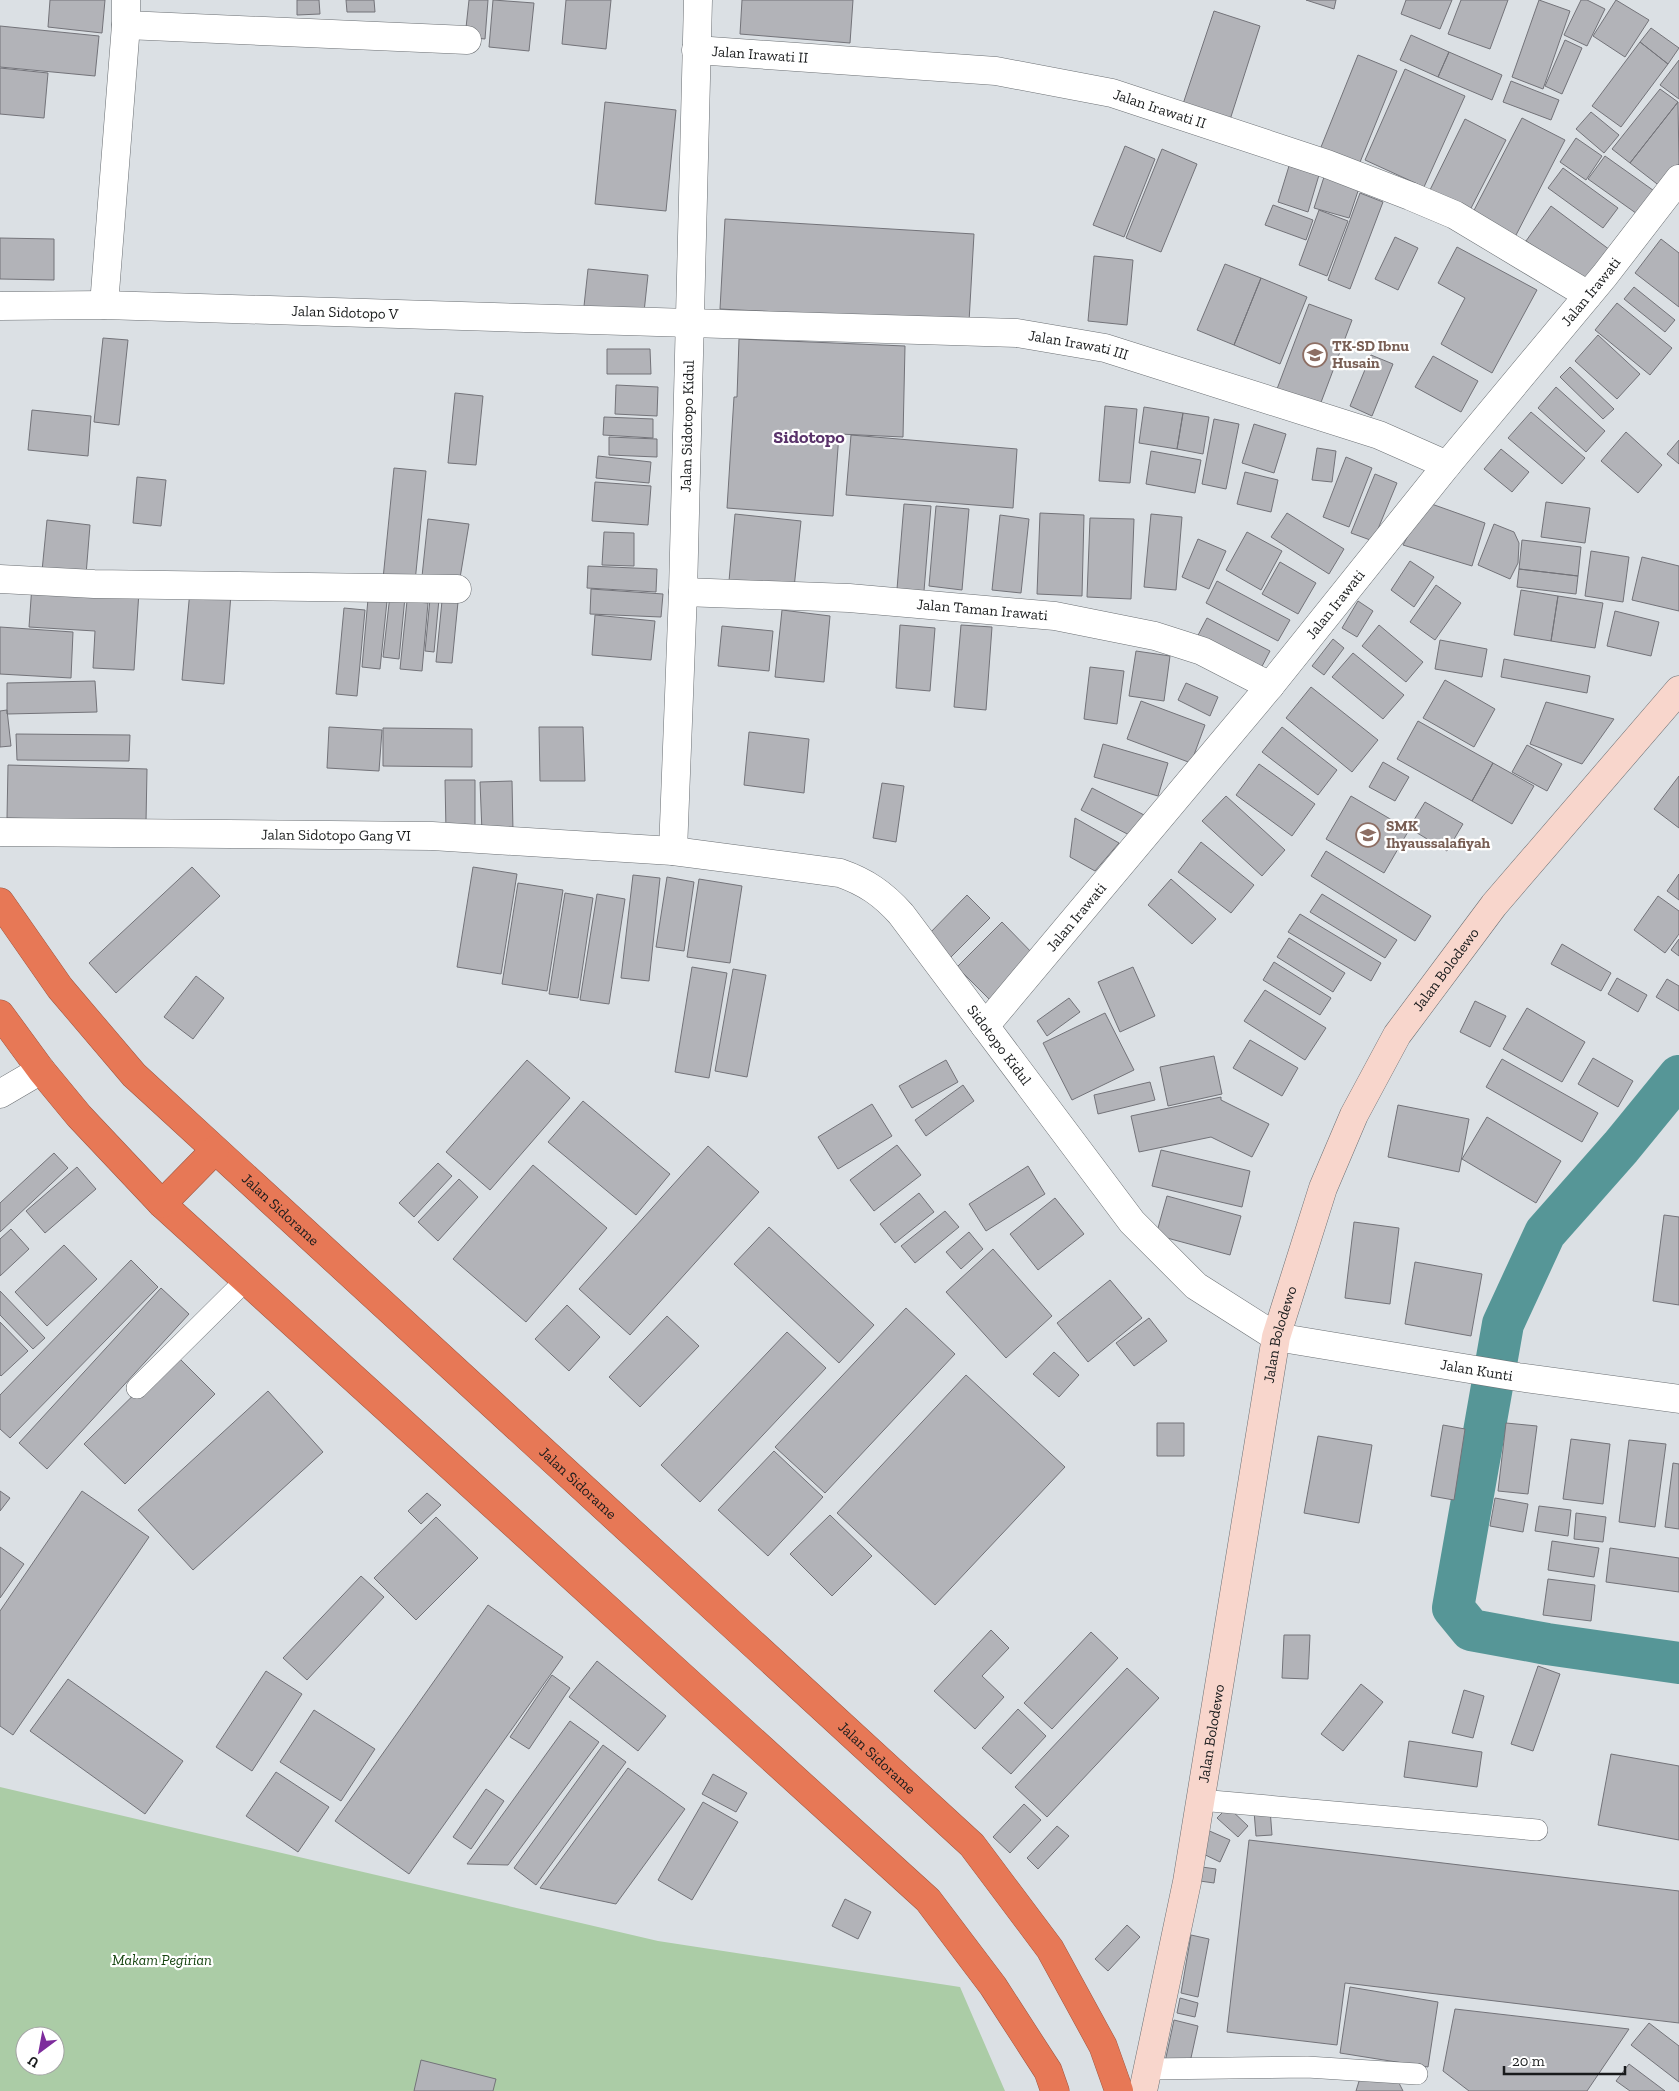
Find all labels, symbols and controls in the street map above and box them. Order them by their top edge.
street label: Jalan Irawati II [711,42,809,67]
street label: Jalan Irawati II [1111,85,1209,132]
street label: Jalan Irawati [1557,254,1624,330]
street label: Jalan Sidotopo V [291,302,399,323]
street label: Jalan Irawati III [1027,326,1131,364]
place label: TK-SD Ibnu Husain [1332,337,1409,372]
school or university icon: TK-SD Ibnu Husain [1302,342,1328,368]
street label: Jalan Sidotopo Kidul [677,360,698,493]
district label: Sidotopo [773,426,845,448]
street label: Jalan Irawati [1302,566,1368,643]
street label: Jalan Taman Irawati [916,595,1049,624]
place label: SMK Ihyaussalafiyah [1386,817,1490,852]
school or university icon: SMK Ihyaussalafiyah [1355,822,1381,848]
street label: Jalan Sidotopo Gang VI [261,825,411,845]
street label: Jalan Irawati [1042,879,1110,955]
street label: Jalan Bolodewo [1409,924,1483,1015]
street label: Sidotopo Kidul [963,1001,1035,1088]
street label: Jalan Sidorame [238,1170,323,1250]
street label: Jalan Bolodewo [1260,1283,1301,1384]
street label: Jalan Kunti [1439,1355,1514,1385]
street label: Jalan Sidorame [536,1443,620,1523]
street label: Jalan Bolodewo [1194,1683,1228,1784]
street label: Jalan Sidorame [834,1718,919,1798]
park label: Makam Pegirian [112,1951,212,1969]
north arrow [15,2026,65,2076]
scale bar [1504,2044,1625,2076]
text: U [25,2052,42,2071]
text: 20 m [1512,2052,1545,2070]

